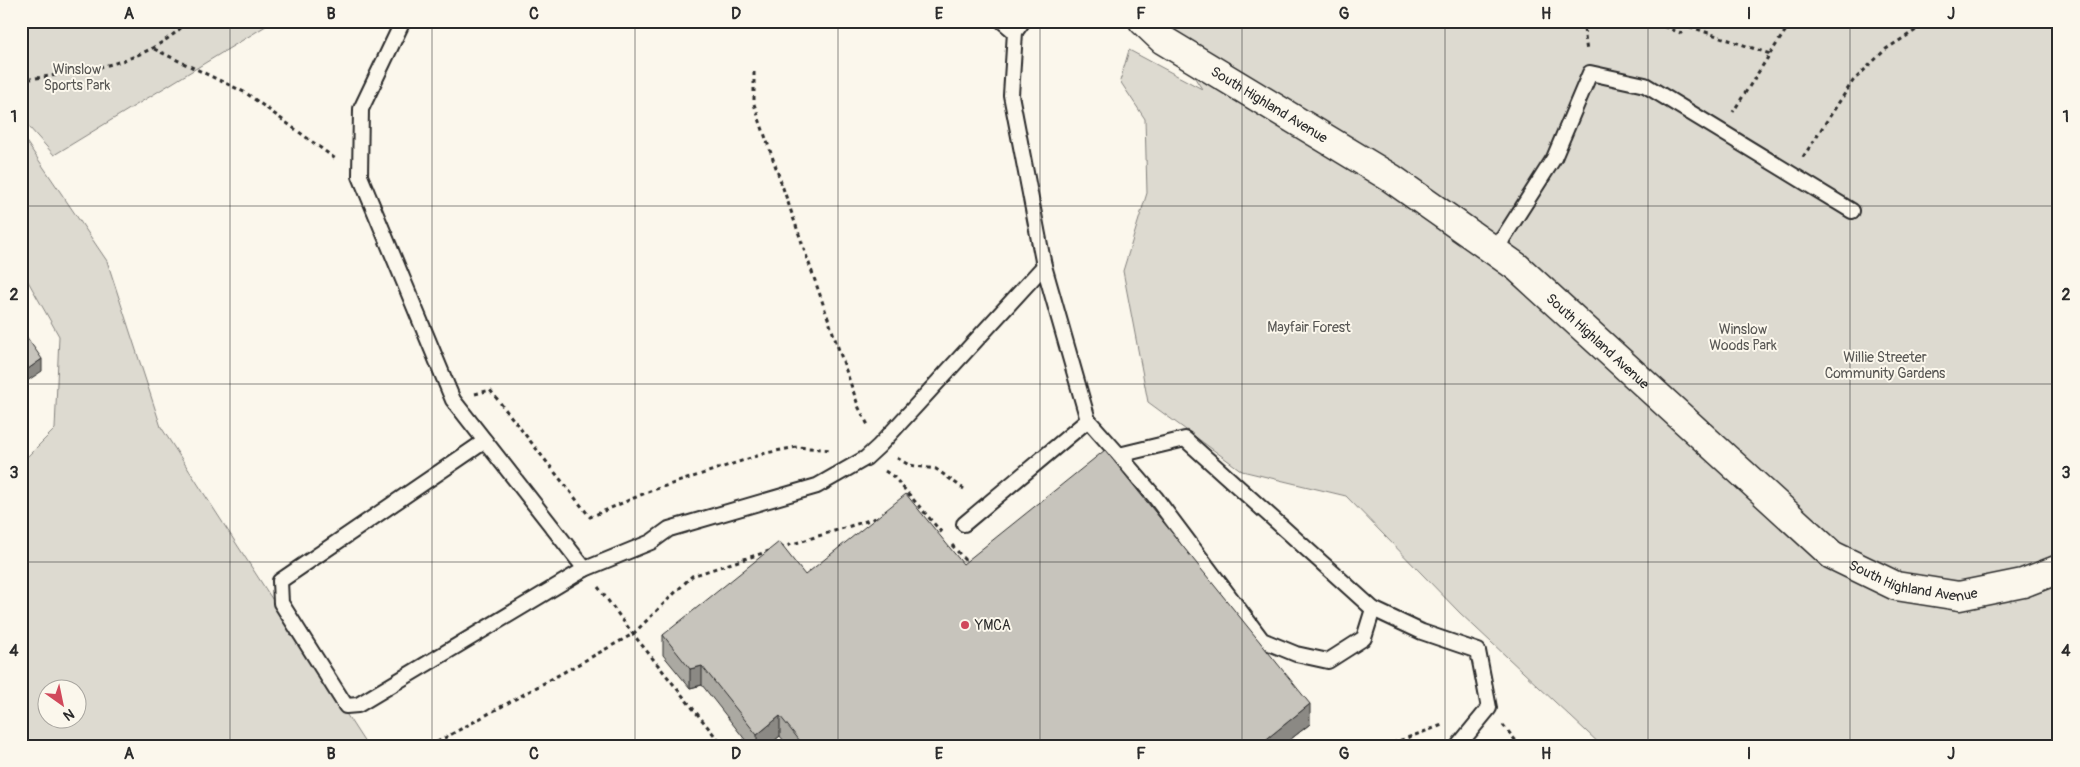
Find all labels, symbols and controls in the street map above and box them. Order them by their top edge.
text: A [124,4,135,24]
text: B [326,4,336,24]
text: C [529,4,539,24]
text: D [731,4,741,24]
text: E [935,4,944,24]
text: F [1136,4,1146,24]
text: G [1339,4,1350,24]
text: H [1541,4,1551,24]
text: I [1747,4,1751,24]
text: J [1947,4,1955,24]
park label: Winslow Sports Park [44,61,111,94]
street label: South Highland Avenue [1208,63,1331,146]
text: 1 [11,107,17,127]
text: 1 [2063,107,2069,127]
text: 2 [10,285,19,305]
text: 2 [2062,285,2071,305]
street label: South Highland Avenue [1543,290,1653,392]
park label: Mayfair Forest [1267,319,1351,336]
park label: Winslow Woods Park [1709,321,1777,354]
park label: Willie Streeter Community Gardens [1825,349,1946,382]
text: 3 [10,463,19,483]
text: 3 [2062,463,2071,483]
street label: South Highland Avenue [1846,556,1979,605]
place label: YMCA [974,617,1011,634]
marker: YMCA [959,619,971,631]
text: 4 [9,641,19,661]
text: 4 [2061,641,2071,661]
north arrow [38,680,88,730]
text: N [60,705,77,724]
text: A [124,744,135,764]
text: B [326,744,336,764]
text: C [529,744,539,764]
text: D [731,744,741,764]
text: E [935,744,944,764]
text: F [1136,744,1146,764]
text: G [1339,744,1350,764]
text: H [1541,744,1551,764]
text: I [1747,744,1751,764]
text: J [1947,744,1955,764]

